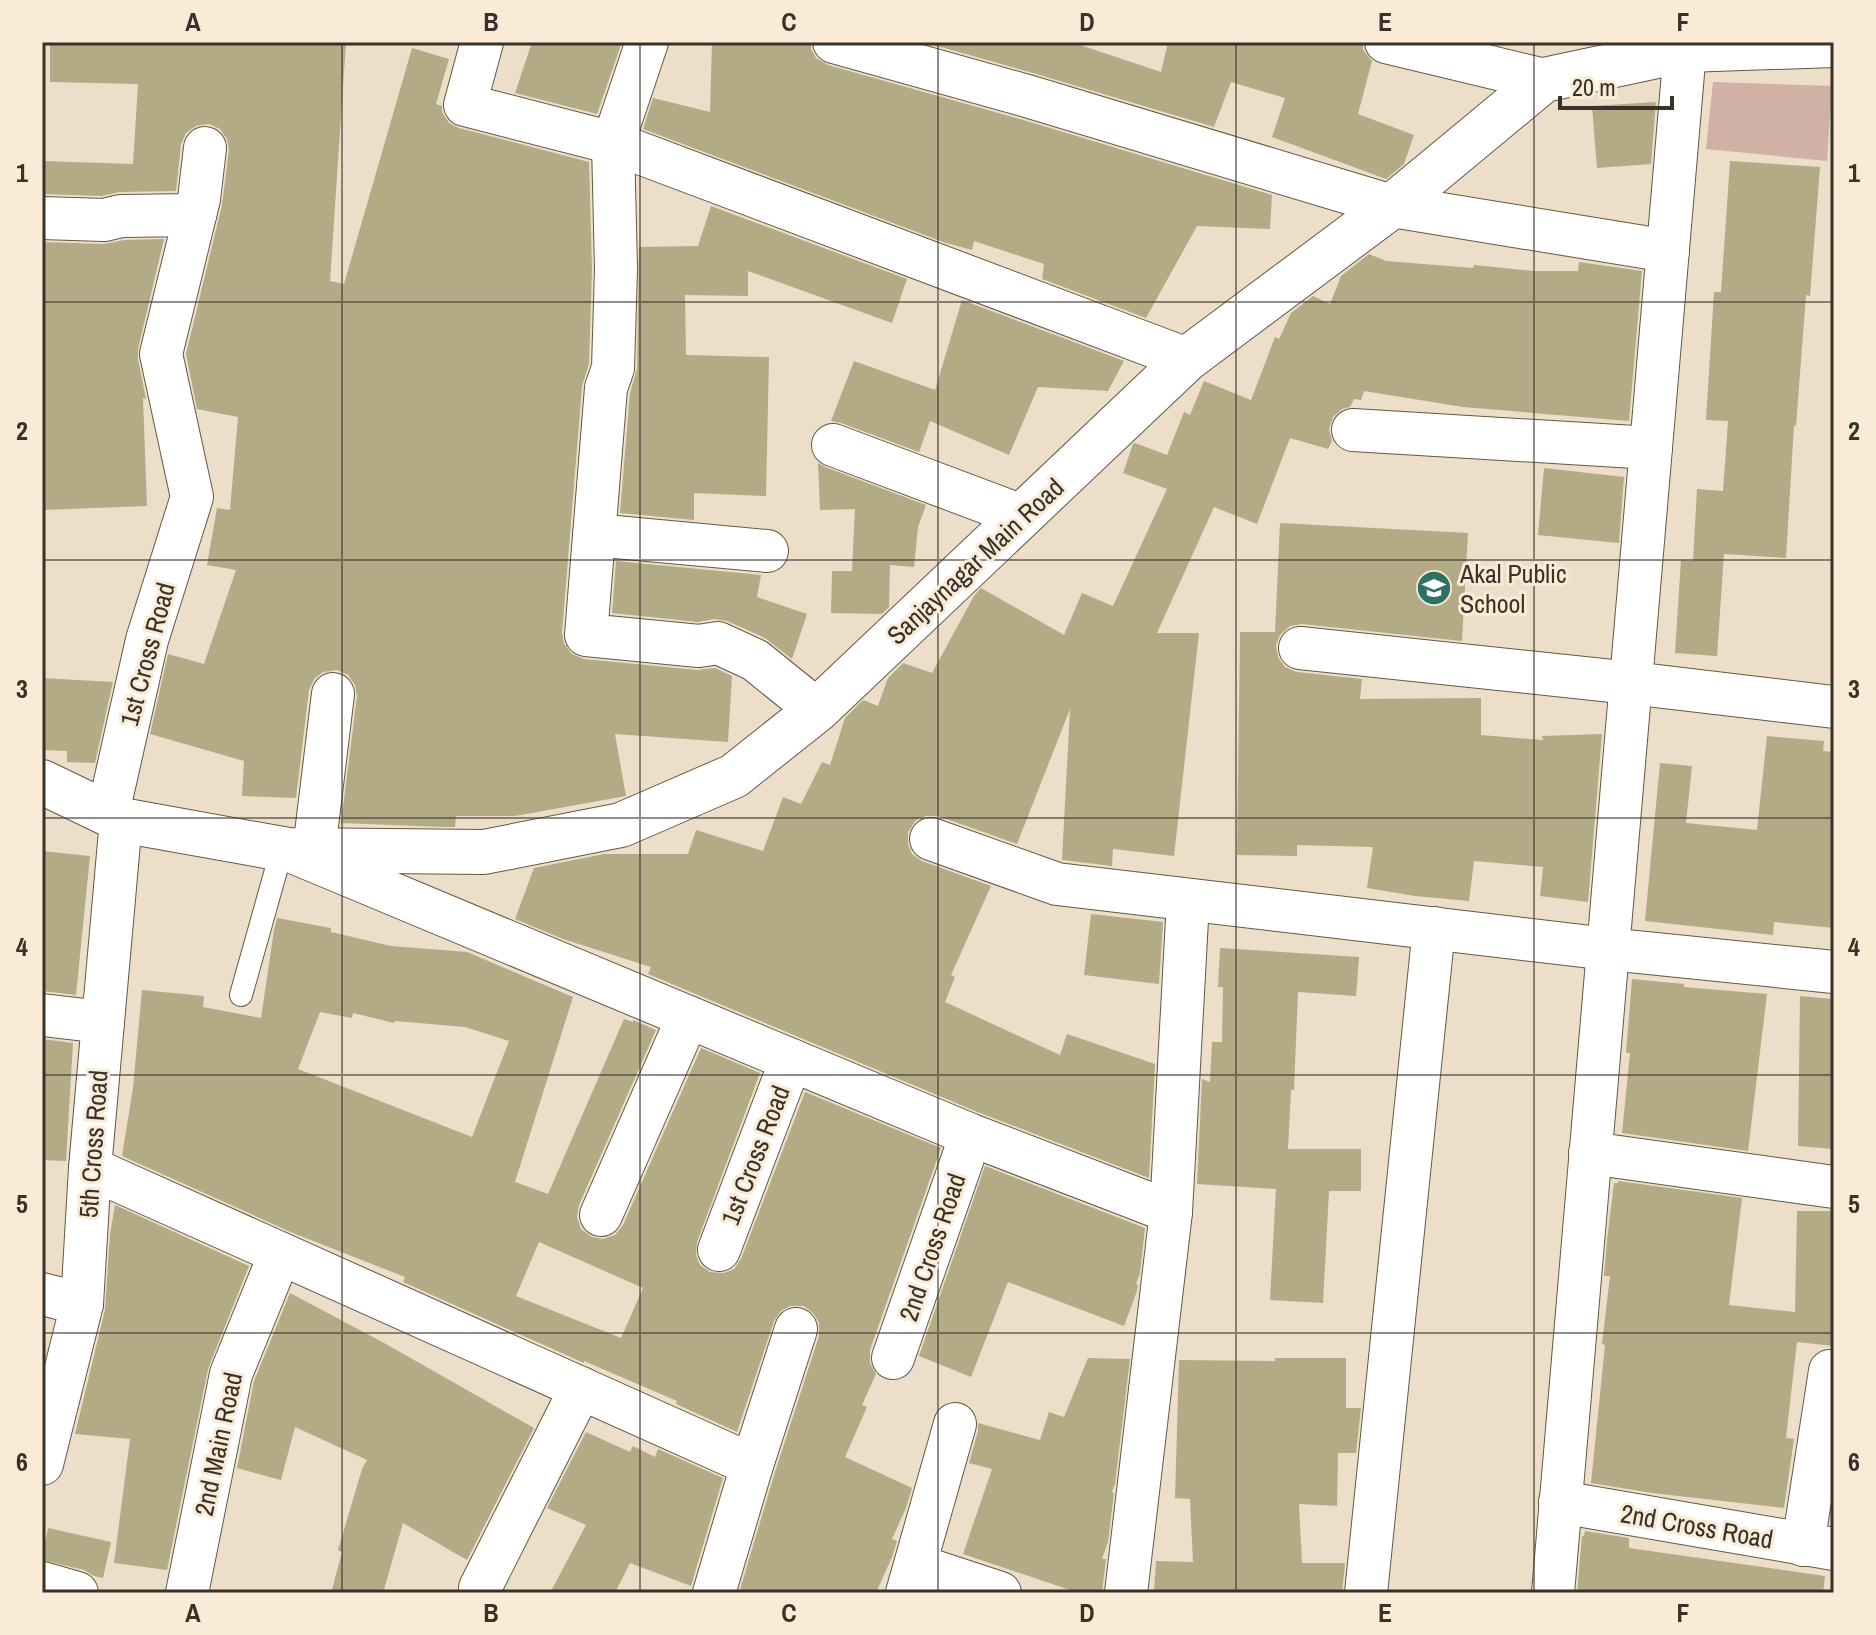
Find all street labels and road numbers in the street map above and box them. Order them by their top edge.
street label: Sanjaynagar Main Road [879,470,1071,652]
street label: 1st Cross Road [111,579,183,729]
street label: 5th Cross Road [70,1069,116,1219]
street label: 1st Cross Road [712,1080,798,1230]
street label: 2nd Cross Road [890,1168,974,1326]
street label: 2nd Main Road [186,1369,250,1519]
street label: 2nd Cross Road [1618,1495,1776,1557]

